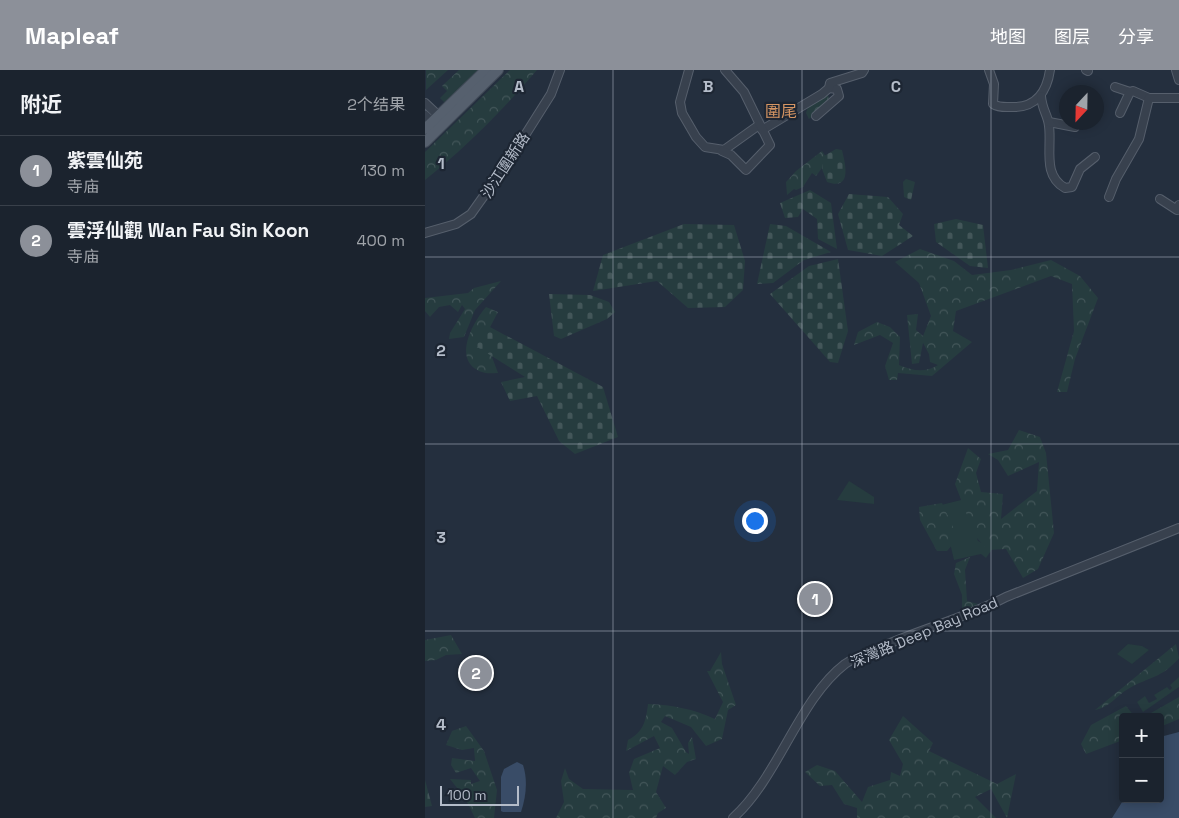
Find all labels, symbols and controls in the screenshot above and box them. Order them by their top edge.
text: Mapleaf [25,20,119,51]
text: 地图 [990,25,1026,48]
text: 图层 [1054,25,1090,48]
text: 分享 [1118,25,1154,48]
text: A [514,76,524,97]
text: B [703,76,713,97]
text: C [891,76,901,97]
north arrow [1059,85,1104,130]
text: 附近 [20,91,62,118]
text: 2个结果 [347,94,405,115]
district label: 圍尾 [765,101,797,122]
street label: 沙江圍新路 [477,128,533,202]
text: 紫雲仙苑 [67,148,143,173]
text: 1 [437,153,445,174]
text: 1 [32,160,40,181]
text: 130 m [361,160,405,181]
text: 寺庙 [67,176,99,197]
text: 雲浮仙觀 Wan Fau Sin Koon [67,218,309,243]
text: 2 [31,230,41,251]
text: 400 m [357,230,405,251]
text: 寺庙 [67,246,99,267]
text: 2 [436,340,446,361]
your location [742,508,768,534]
text: 3 [436,527,446,548]
pin: 1 [799,580,831,618]
street label: 深灣路 Deep Bay Road [847,592,1001,672]
pin: 2 [460,654,492,692]
map controls [1119,713,1164,803]
button: + [1119,713,1164,758]
text: 4 [436,714,446,735]
button: − [1119,758,1164,803]
scale bar [440,783,519,806]
text: 100 m [447,786,486,804]

